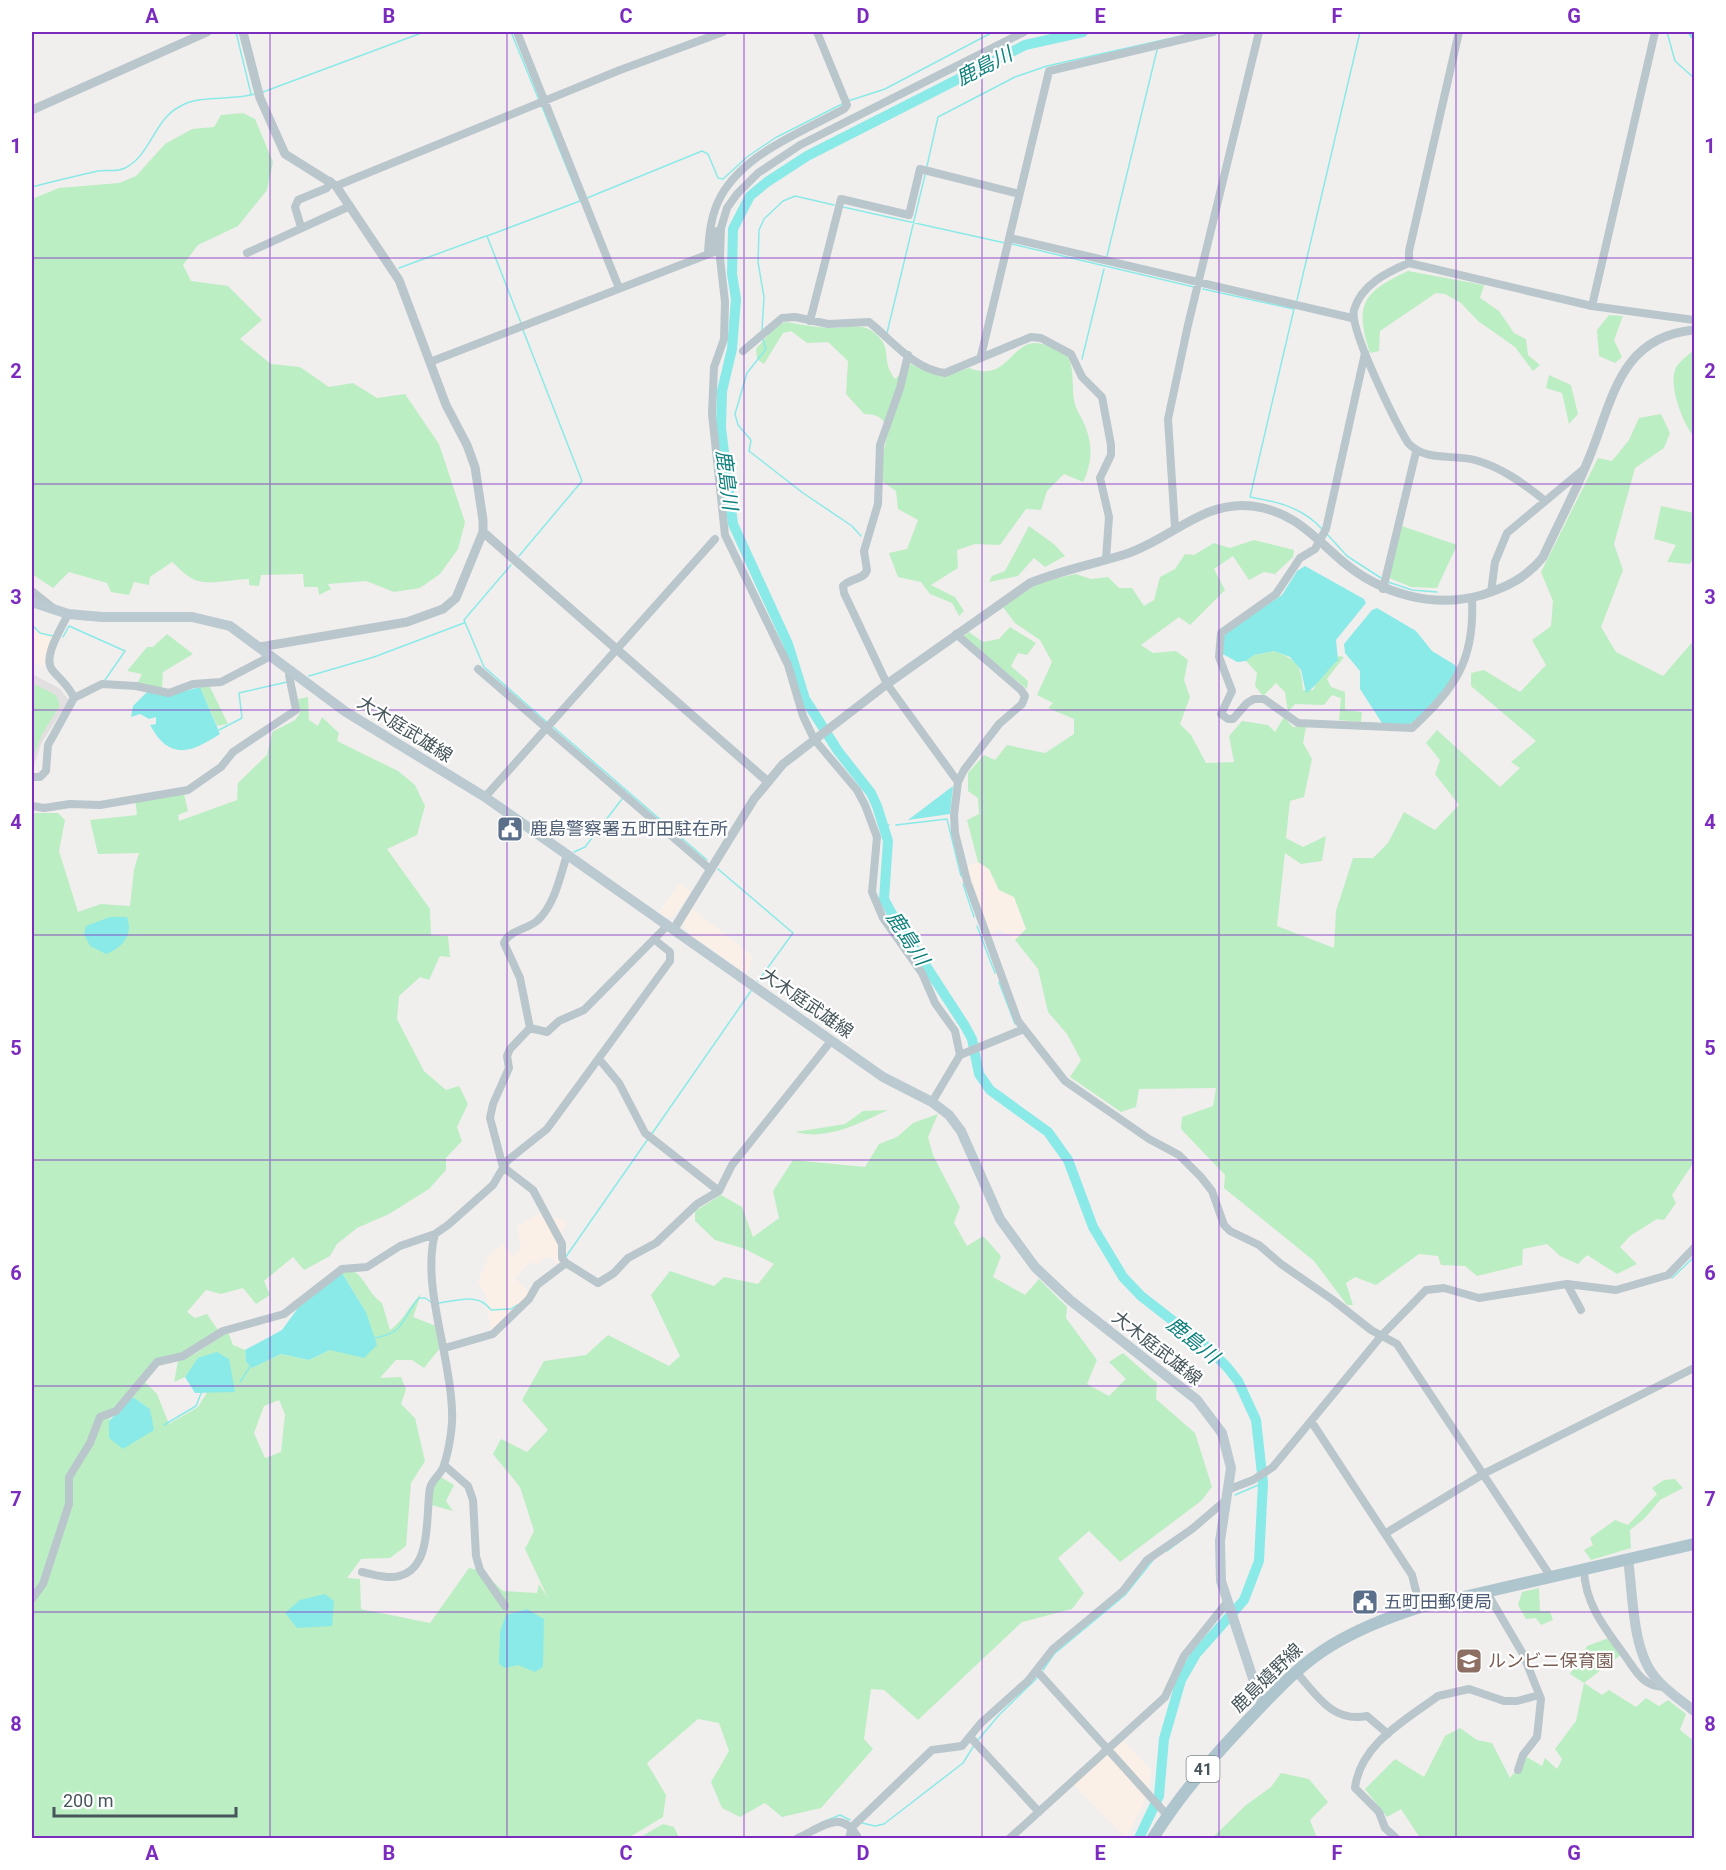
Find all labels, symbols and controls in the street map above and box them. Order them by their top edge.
text: A [145,4,159,28]
text: B [383,4,395,28]
text: C [619,4,633,28]
text: D [857,4,870,28]
text: E [1094,4,1106,28]
text: F [1332,4,1343,28]
text: G [1567,4,1581,28]
water label: 鹿島川 [952,41,1018,90]
text: 1 [10,134,22,158]
text: 1 [1704,134,1716,158]
text: 2 [10,359,22,383]
text: 2 [1704,359,1716,383]
water label: 鹿島川 [711,449,743,513]
text: 3 [10,585,22,609]
text: 3 [1704,585,1716,609]
street label: 大木庭武雄線 [354,691,457,766]
text: 4 [10,810,22,834]
text: 4 [1704,810,1716,834]
public building icon: 鹿島警察署五町田駐在所 [495,814,525,844]
place label: 鹿島警察署五町田駐在所 [530,818,728,839]
water label: 鹿島川 [882,906,935,971]
street label: 大木庭武雄線 [757,963,858,1042]
text: 5 [10,1036,22,1060]
text: 5 [1704,1036,1716,1060]
text: 6 [10,1261,22,1285]
text: 6 [1704,1261,1716,1285]
street label: 大木庭武雄線 [1108,1306,1206,1389]
water label: 鹿島川 [1162,1312,1225,1369]
text: 7 [10,1487,22,1511]
text: 7 [1704,1487,1716,1511]
public building icon: 五町田郵便局 [1350,1587,1380,1617]
place label: 五町田郵便局 [1384,1591,1492,1612]
street label: 鹿島嬉野線 [1227,1639,1306,1716]
school or university icon: ルンビニ保育園 [1454,1646,1484,1676]
place label: ルンビニ保育園 [1488,1650,1614,1671]
text: 8 [10,1712,22,1736]
text: 8 [1704,1712,1716,1736]
road number: 41 [1186,1756,1220,1782]
scale bar [54,1780,236,1818]
text: 200 m [63,1790,114,1811]
text: A [145,1841,159,1865]
text: B [383,1841,395,1865]
text: C [619,1841,633,1865]
text: D [857,1841,870,1865]
text: E [1094,1841,1106,1865]
text: F [1332,1841,1343,1865]
text: G [1567,1841,1581,1865]

